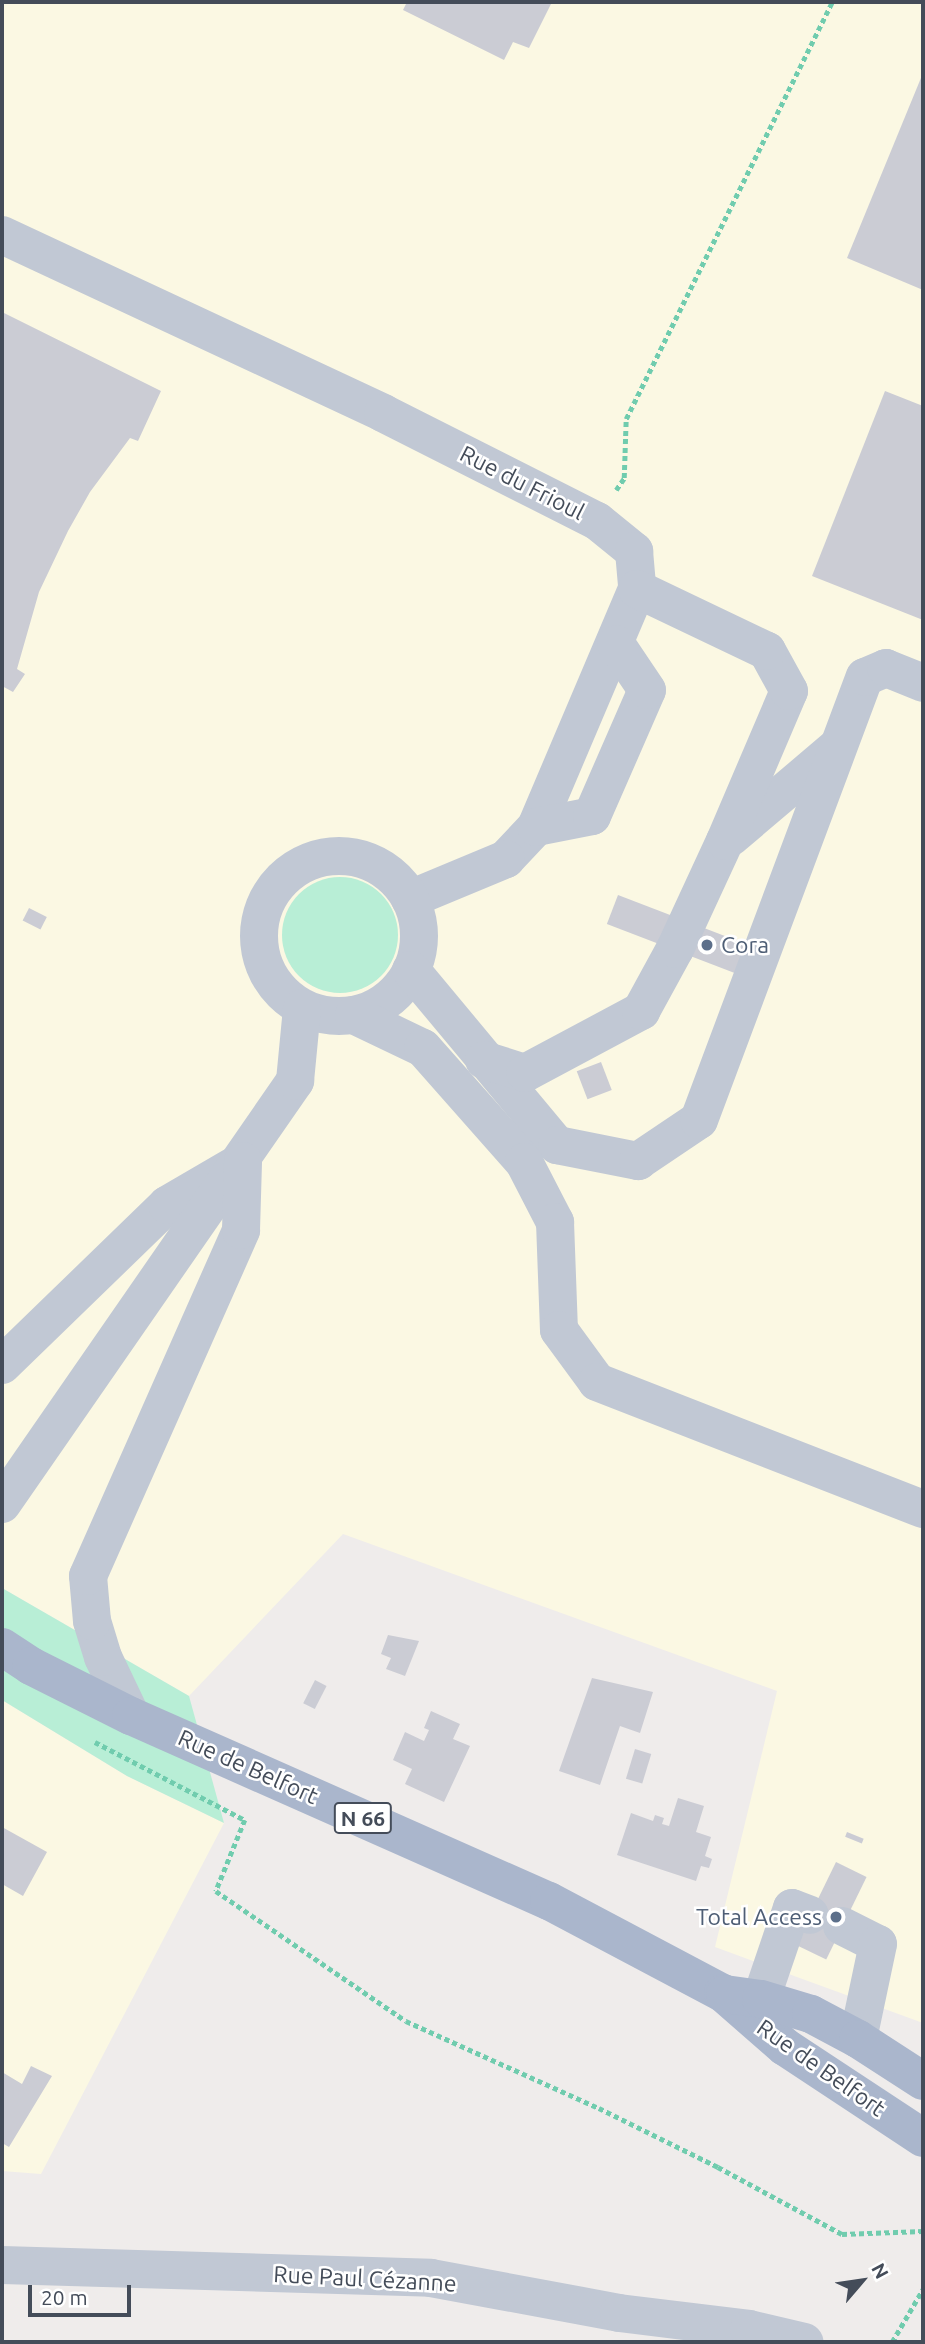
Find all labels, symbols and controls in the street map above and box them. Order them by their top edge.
street label: Rue du Frioul [455,440,589,526]
place label: Cora [721,931,769,959]
marker: Cora [699,937,715,953]
street label: Rue de Belfort [174,1724,322,1810]
road number: N 66 [333,1800,393,1836]
place label: Total Access [696,1903,822,1931]
marker: Total Access [828,1909,844,1925]
street label: Rue de Belfort [752,2014,890,2122]
north arrow [827,2246,897,2316]
text: N [867,2259,893,2282]
street label: Rue Paul Cézanne [273,2260,457,2298]
scale bar [32,2270,135,2314]
text: 20 m [41,2285,88,2309]

